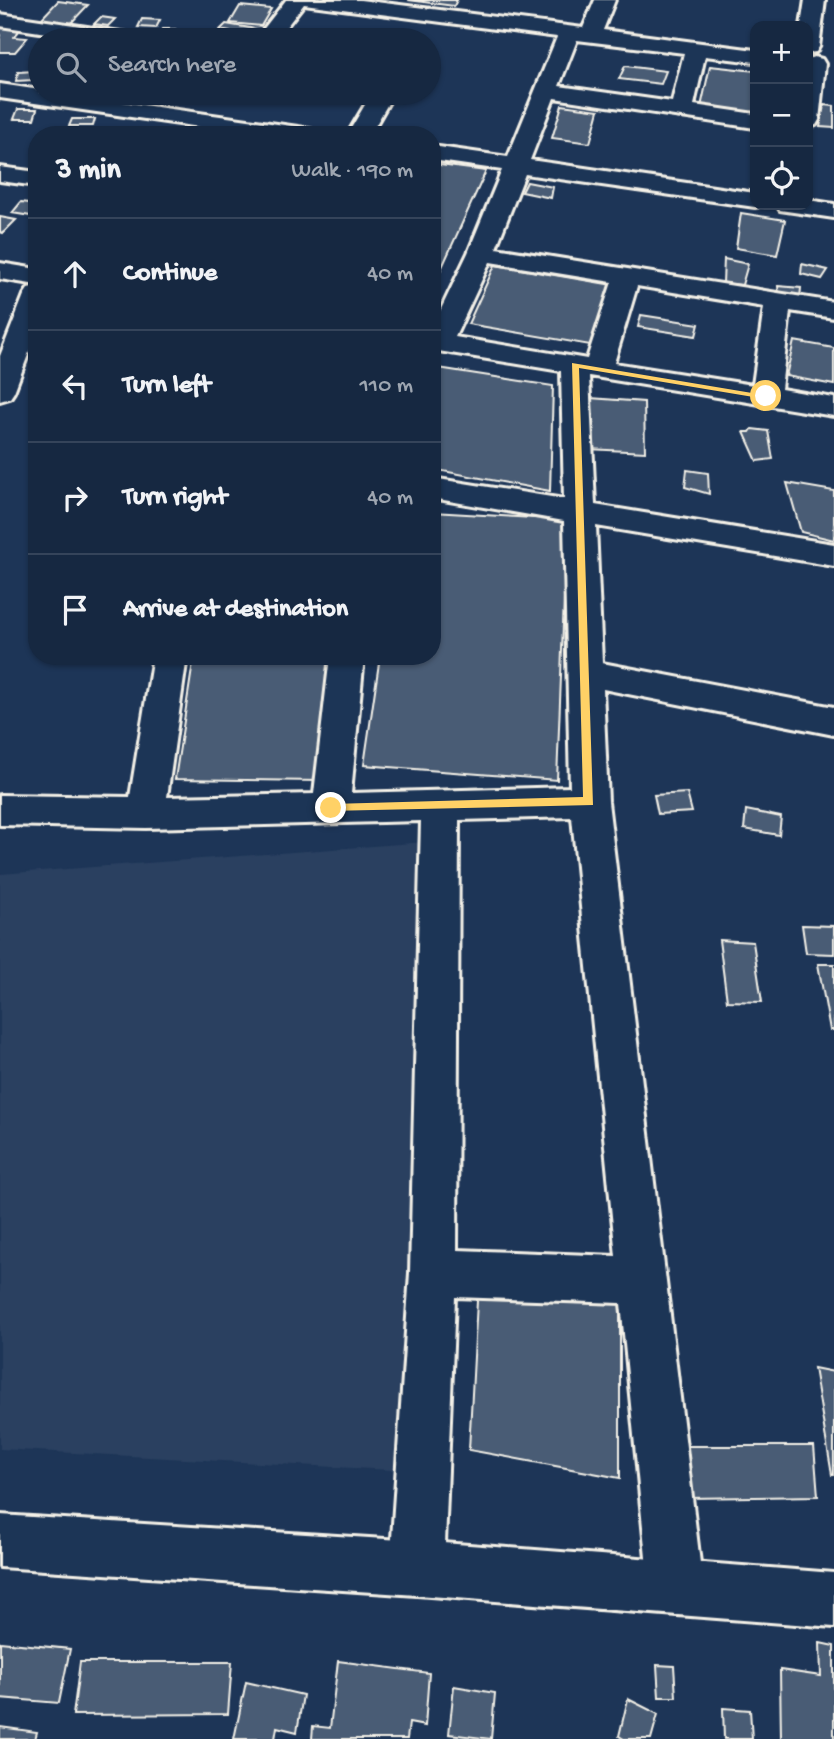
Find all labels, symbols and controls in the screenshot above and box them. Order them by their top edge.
map controls [750,21,813,210]
button: + [750,21,813,84]
search box [28,28,441,105]
icon: search [52,48,90,86]
text: Search here [108,51,236,82]
button: − [750,84,813,147]
button: locate [750,147,813,210]
text: 3 min [56,154,121,189]
text: Walk · 190 m [292,158,413,185]
icon: ahead [56,255,94,293]
text: Continue [123,259,217,290]
text: 40 m [367,261,413,288]
icon: left [56,367,94,405]
text: Turn left [123,371,211,402]
text: 110 m [360,373,413,400]
route start [750,380,781,411]
icon: right [56,479,94,517]
text: Turn right [123,483,227,514]
text: 40 m [367,485,413,512]
icon: arrive [56,591,94,629]
text: Arrive at destination [123,595,348,626]
route end [315,792,346,823]

